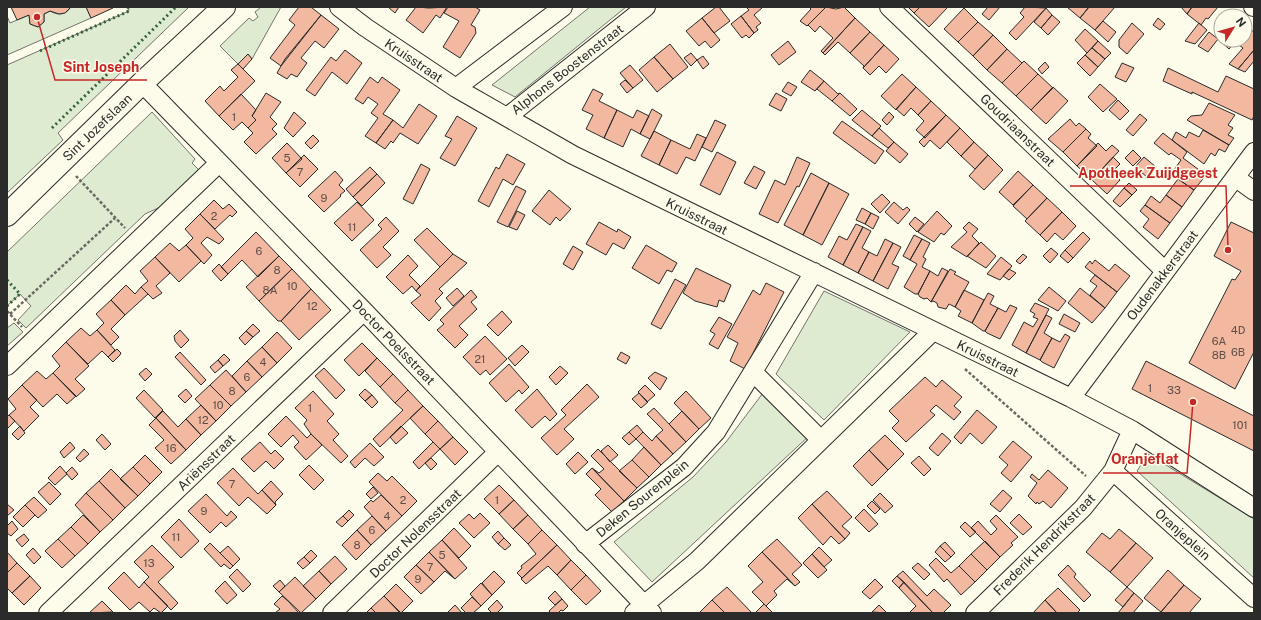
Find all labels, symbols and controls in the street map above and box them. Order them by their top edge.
north arrow [1213,8,1253,48]
text: N [1234,15,1248,29]
street label: Alphons Boostenstraat [508,21,626,118]
street label: Kruisstraat [382,36,446,85]
callout: Sint Joseph [55,54,147,80]
text: Sint Joseph [63,59,139,75]
street label: Sint Jozefslaan [60,91,135,164]
street label: Goudriaanstraat [977,91,1058,170]
house number: 1 [232,111,236,123]
house number: 5 [283,152,291,164]
callout: Apotheek Zuijdgeest [1070,160,1226,186]
text: Apotheek Zuijdgeest [1078,165,1218,181]
house number: 7 [297,166,304,178]
house number: 9 [321,192,328,204]
street label: Kruisstraat [663,195,730,238]
house number: 2 [211,210,218,222]
house number: 11 [348,221,356,233]
street label: Oudenakkerstraat [1124,227,1201,323]
house number: 6 [256,245,263,257]
house number: 8 [273,264,281,276]
house number: 10 [286,280,298,292]
house number: 8A [263,284,278,296]
street label: Doctor Poelsstraat [349,297,438,388]
house number: 12 [306,300,318,312]
house number: 4D [1231,324,1246,336]
house number: 6A [1212,335,1227,347]
street label: Kruisstraat [954,337,1021,380]
house number: 6B [1231,346,1245,358]
house number: 8B [1212,349,1226,361]
house number: 21 [474,353,486,365]
house number: 4 [260,356,267,368]
house number: 6 [244,371,251,383]
house number: 1 [1148,382,1152,394]
house number: 33 [1167,384,1181,396]
house number: 8 [228,385,236,397]
house number: 10 [212,399,224,411]
house number: 1 [308,402,312,414]
house number: 12 [197,414,209,426]
house number: 101 [1232,419,1248,431]
street label: Ariënsstraat [174,431,238,494]
house number: 16 [165,442,177,454]
callout: Oranjeflat [1103,447,1187,473]
text: Oranjeflat [1111,451,1179,467]
street label: Deken Sourenplein [593,457,692,540]
house number: 7 [229,478,236,490]
street label: Doctor Nolensstraat [367,486,464,581]
street label: Frederik Hendrikstraat [990,490,1098,598]
house number: 2 [400,494,407,506]
house number: 1 [495,494,499,506]
house number: 9 [201,505,208,517]
street label: Oranjeplein [1152,506,1213,563]
house number: 4 [384,510,391,522]
house number: 6 [369,524,376,536]
house number: 11 [172,531,180,543]
house number: 8 [353,539,361,551]
house number: 5 [438,549,446,561]
house number: 13 [143,557,155,569]
house number: 7 [427,561,434,573]
house number: 9 [415,573,422,585]

